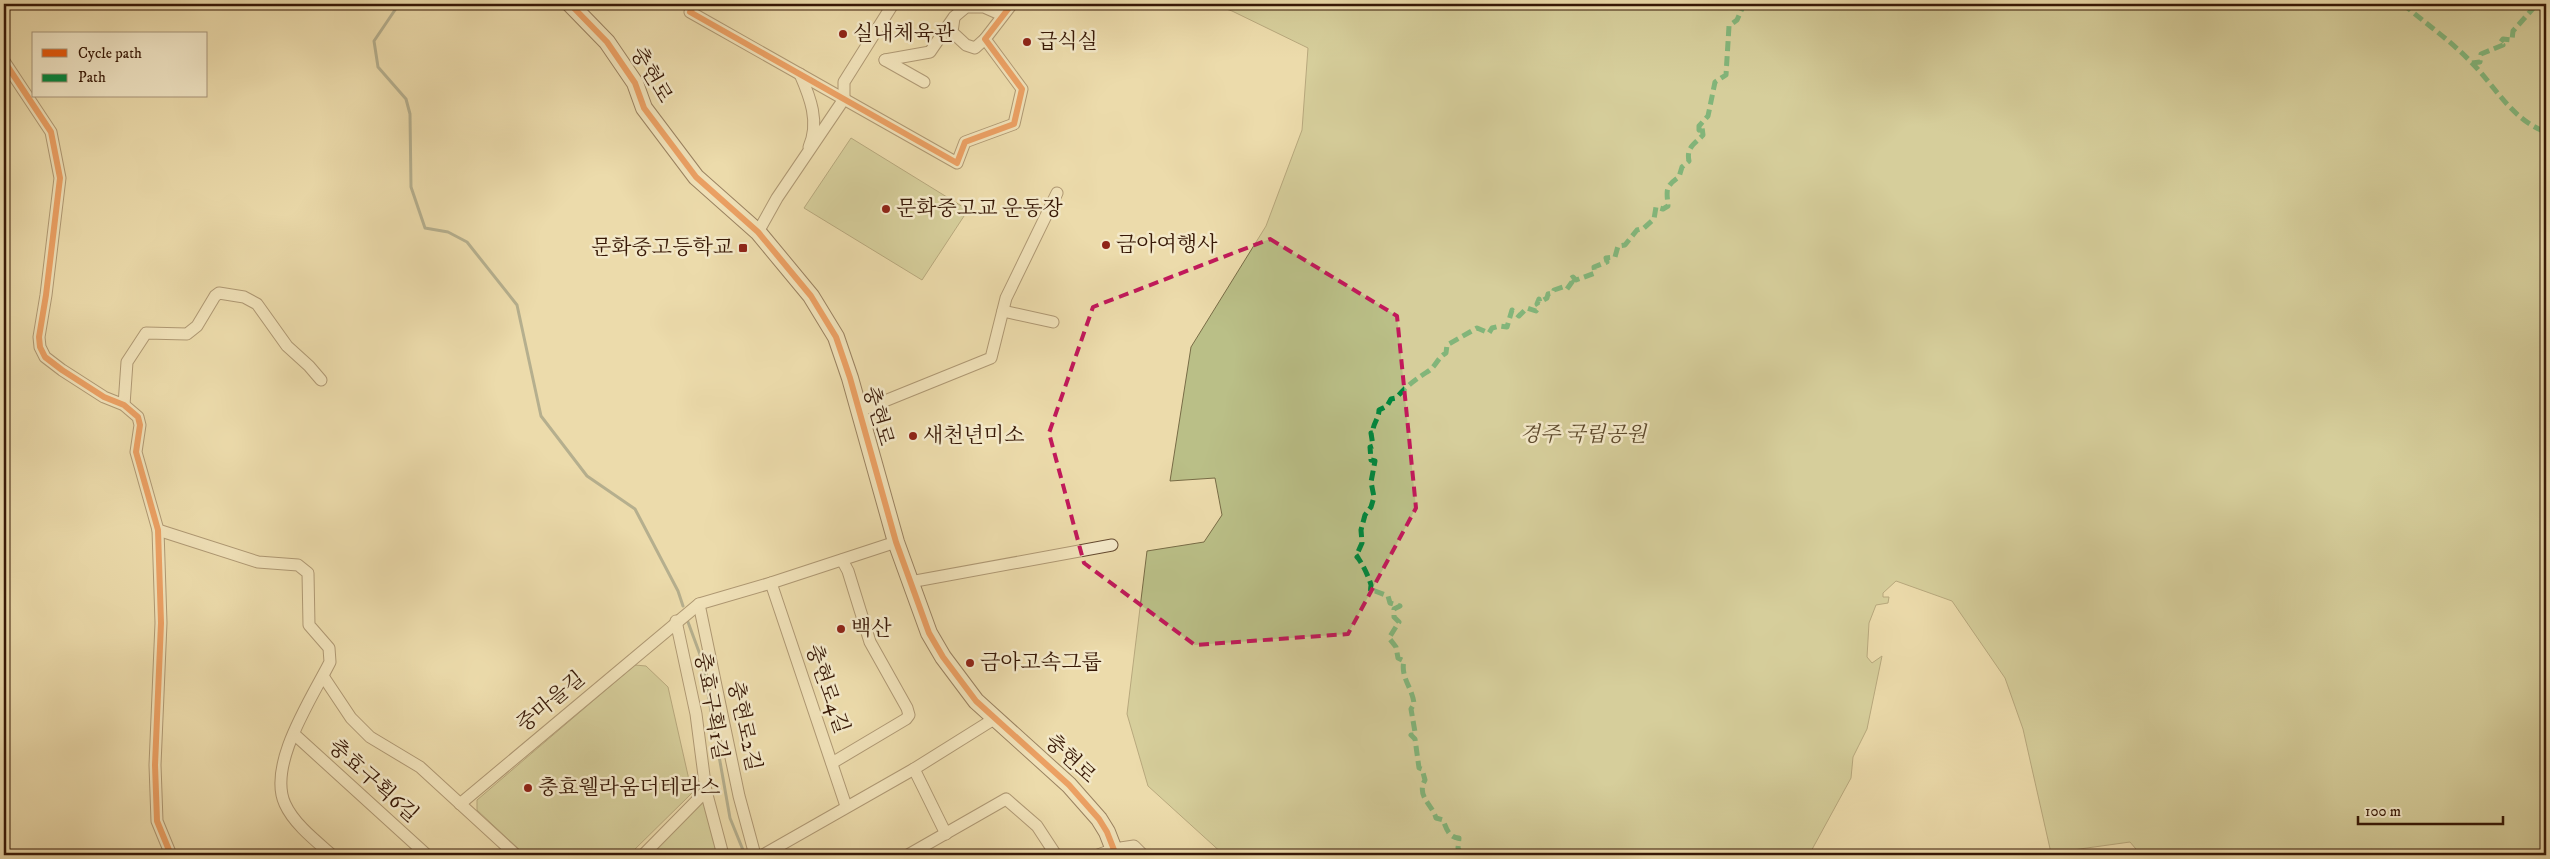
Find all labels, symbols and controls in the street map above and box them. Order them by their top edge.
place label: 실내체육관 [853,21,955,47]
marker: 실내체육관 [837,28,849,40]
place label: 급식실 [1037,29,1098,55]
legend [32,32,208,98]
marker: 급식실 [1021,36,1033,48]
street label: 충현로 [625,42,677,108]
text: Cycle path [78,44,142,63]
text: Path [78,68,106,87]
place label: 문화중고교 운동장 [896,196,1064,222]
marker: 문화중고교 운동장 [880,203,892,215]
place label: 금아여행사 [1116,232,1218,258]
place label: 문화중고등학교 [591,235,733,261]
marker: 금아여행사 [1100,239,1112,251]
marker: 문화중고등학교 [737,242,749,254]
street label: 충현로 [857,383,899,449]
park label: 경주 국립공원 [1520,422,1648,448]
place label: 새천년미소 [923,423,1024,449]
marker: 새천년미소 [907,430,919,442]
place label: 백산 [851,616,892,642]
marker: 백산 [835,623,847,635]
street label: 충현로4길 [800,641,854,737]
street label: 충효구획1길 [689,650,733,762]
place label: 금아고속그룹 [980,650,1102,676]
marker: 금아고속그룹 [964,657,976,669]
street label: 중마을길 [512,666,590,738]
street label: 충현로2길 [722,679,766,773]
street label: 충현로 [1039,729,1101,789]
street label: 충효구획6길 [323,734,423,828]
place label: 충효웰라움더테라스 [538,775,721,801]
marker: 충효웰라움더테라스 [522,782,534,794]
scale bar [2358,794,2502,826]
text: 100 m [2365,802,2401,821]

